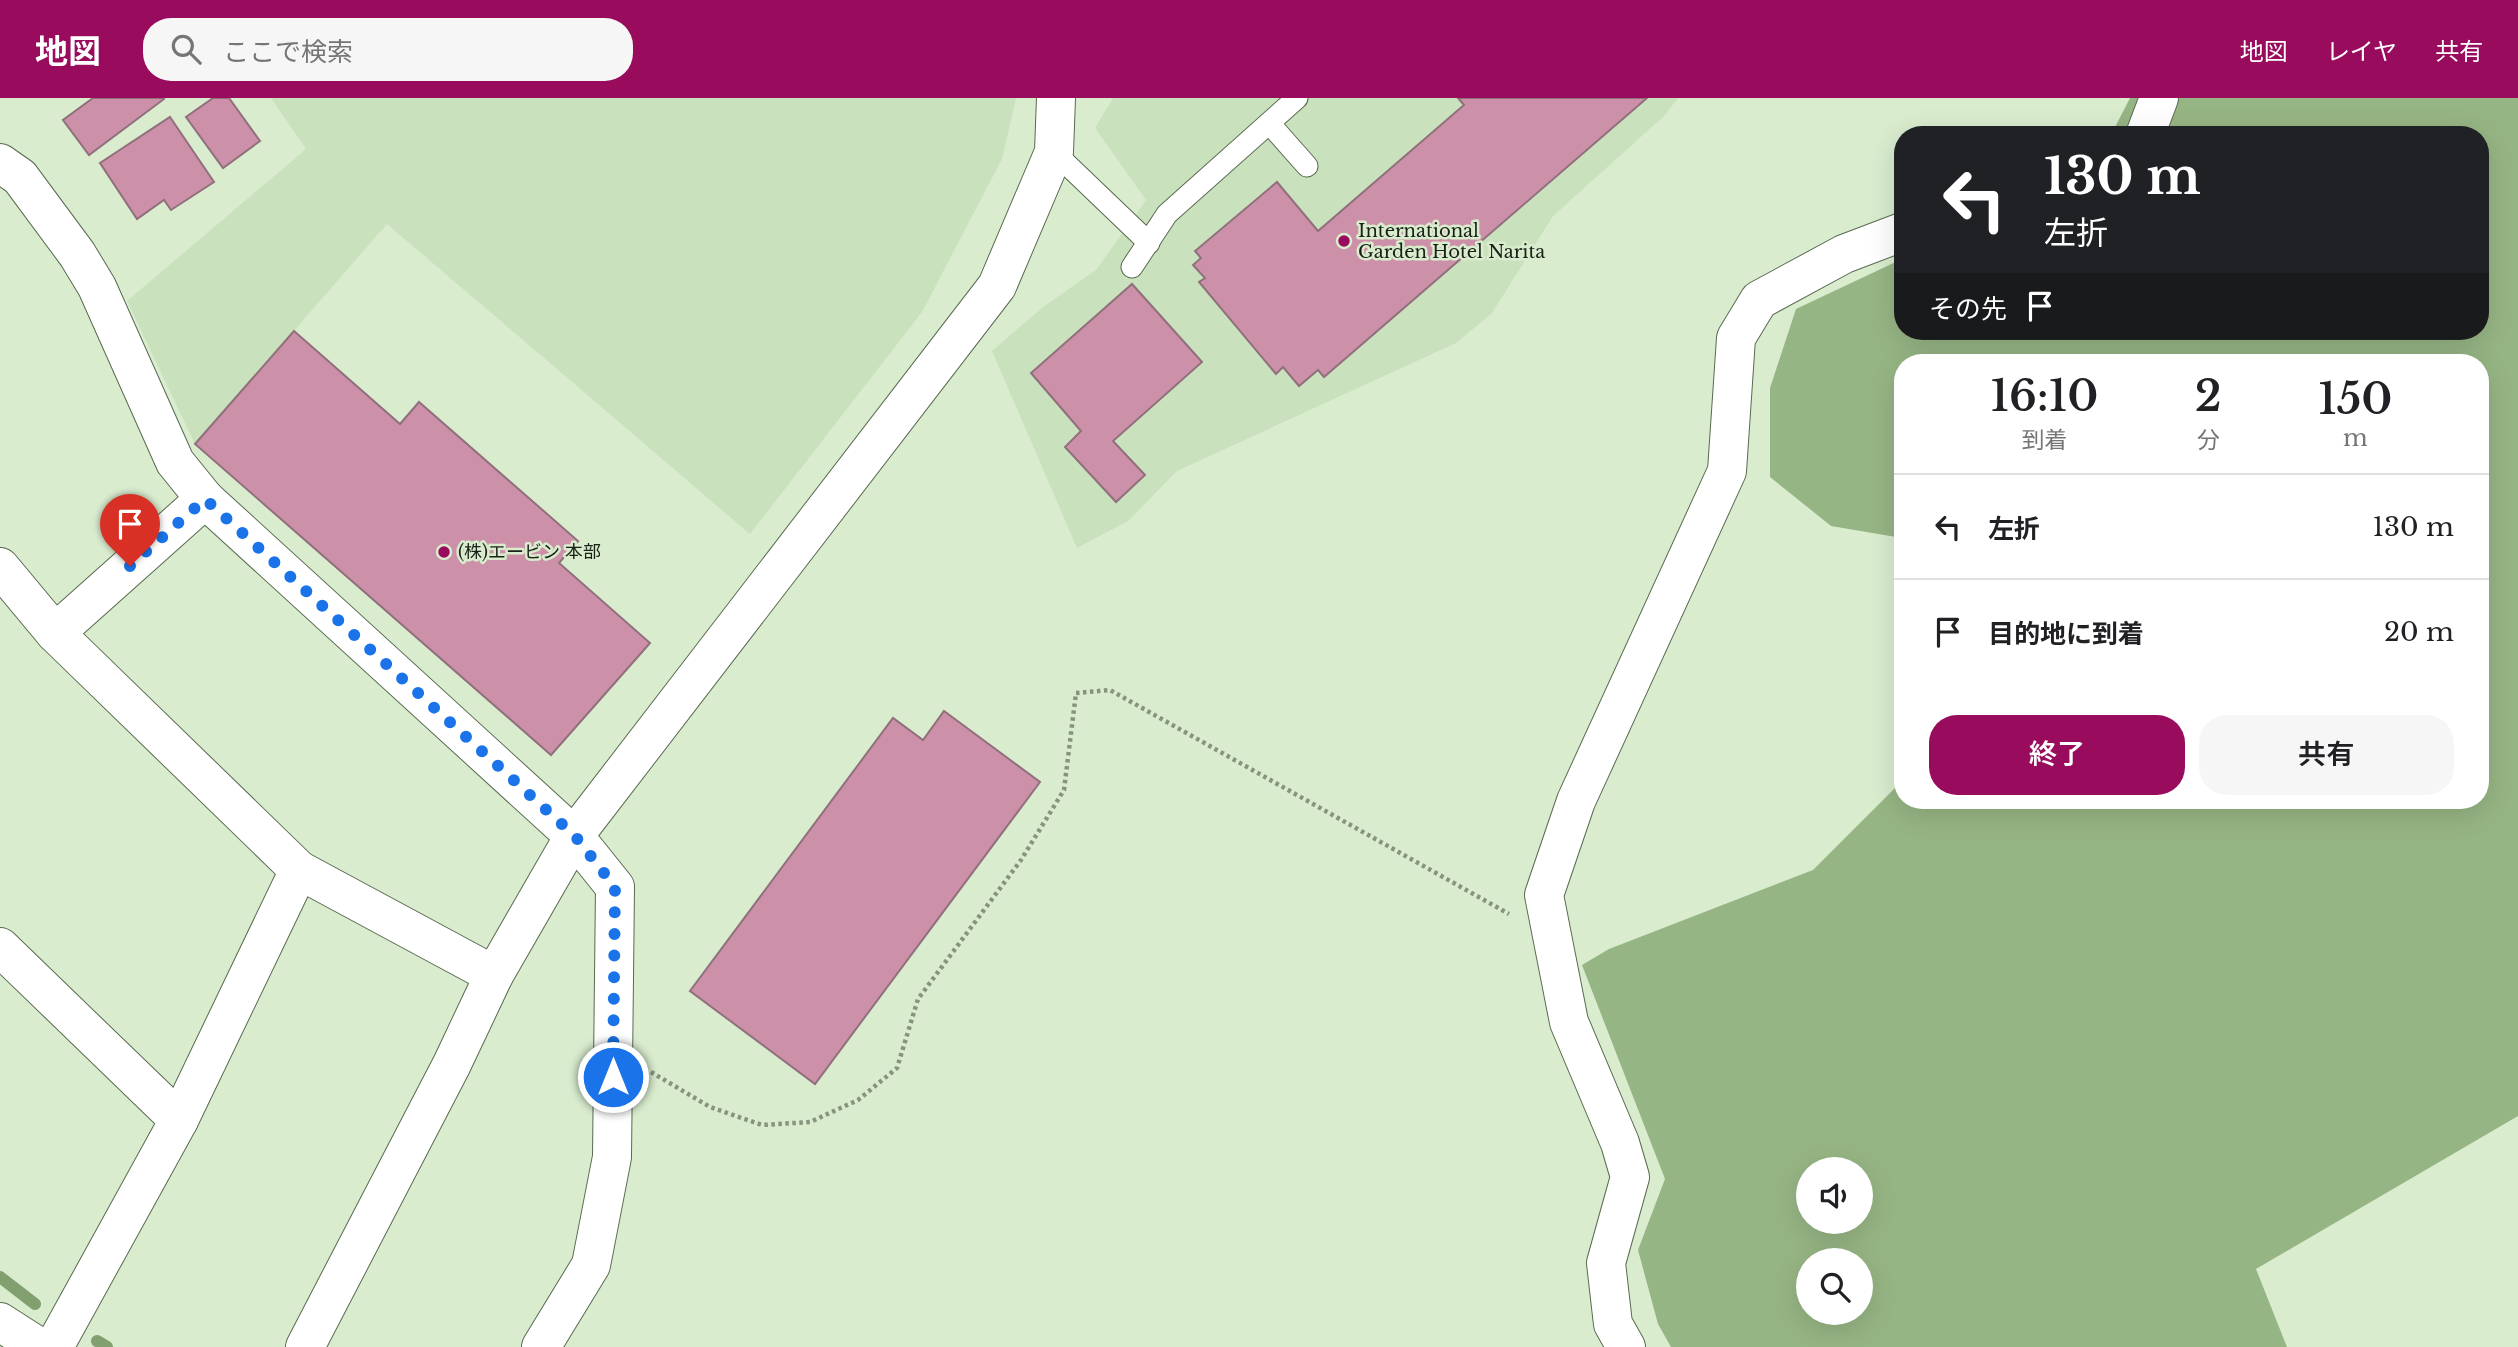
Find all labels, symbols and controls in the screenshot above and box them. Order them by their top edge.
search box [143,18,633,81]
icon: search [167,30,205,68]
text: 地図 [35,31,101,72]
text: ここで検索 [223,36,353,68]
text: 地図 [2240,37,2288,66]
text: レイヤ [2326,37,2397,66]
text: 共有 [2435,37,2483,66]
text: 130 m [2044,146,2201,207]
icon: left [1929,154,2020,245]
text: 左折 [2044,213,2108,253]
place label: International Garden Hotel Narita [1358,220,1545,263]
marker: International Garden Hotel Narita [1336,233,1352,249]
icon: arrive [2021,287,2059,325]
text: その先 [1929,293,2007,325]
text: 16:10 [1991,370,2098,422]
text: 2 [2195,370,2222,422]
text: 150 [2318,373,2392,425]
text: m [2343,424,2368,452]
text: 到着 [2021,426,2067,454]
text: 分 [2197,426,2220,454]
pin [100,494,160,566]
icon: arrive [111,505,149,543]
icon: left [1929,508,1967,546]
text: 130 m [2372,511,2454,543]
text: 左折 [1988,513,2040,545]
place label: (株)エービン 本部 [458,541,601,563]
marker: (株)エービン 本部 [436,544,452,560]
icon: arrive [1929,613,1967,651]
text: 20 m [2384,616,2454,648]
text: 目的地に到着 [1988,618,2144,650]
button: 終了 [1929,715,2185,795]
button: 共有 [2199,715,2454,795]
position arrow [576,1040,650,1114]
map controls [1796,1157,1873,1325]
button: sound [1796,1157,1873,1234]
button: search [1796,1248,1873,1325]

